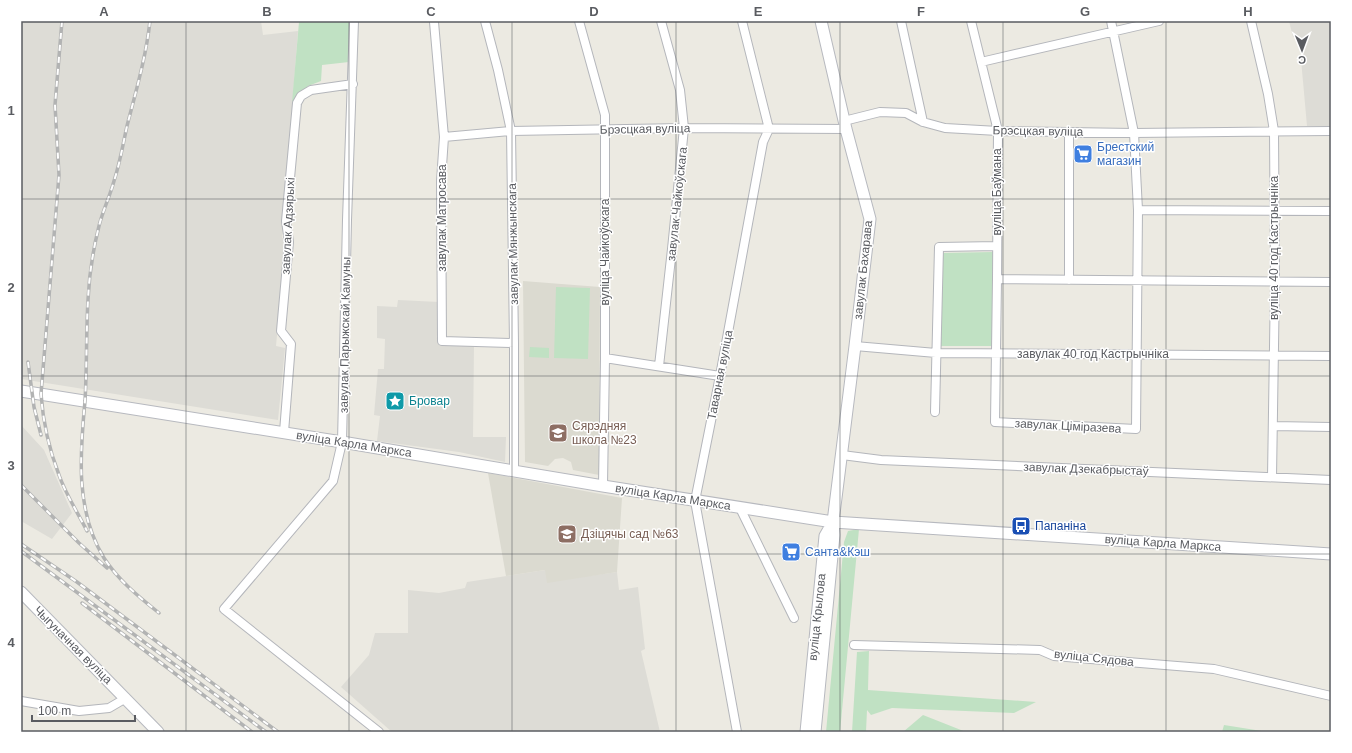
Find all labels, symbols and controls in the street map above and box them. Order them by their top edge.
text: A [99,4,109,19]
text: B [262,4,272,19]
text: C [426,4,436,19]
text: D [589,4,599,19]
text: E [754,4,763,19]
text: F [917,4,925,19]
text: G [1080,4,1090,19]
text: H [1243,4,1253,19]
north arrow [1282,30,1322,70]
text: С [1298,54,1306,66]
text: 1 [7,103,15,118]
street label: Брэсцкая вуліца [600,121,691,137]
street label: Брэсцкая вуліца [993,123,1084,139]
place label: Брестский магазин [1097,140,1154,168]
supermarket icon: Брестский магазин [1072,143,1094,165]
street label: завулак Чайкоўскага [664,146,690,262]
street label: вуліца Баўмана [990,148,1004,236]
street label: завулак Матросава [435,164,449,272]
street label: вуліца 40 год Кастрычніка [1267,176,1281,320]
street label: завулак Адзярыхі [278,177,298,275]
street label: завулак Мянжынскага [505,183,521,305]
street label: вуліца Чайкоўскага [598,198,612,305]
street label: завулак Бахарава [851,219,875,320]
street label: завулак Парыжскай Камуны [337,257,353,413]
text: 2 [7,280,15,295]
street label: Таварная вуліца [704,329,736,421]
street label: завулак 40 год Кастрычніка [1017,347,1169,361]
place icon: Бровар [384,390,406,412]
place label: Бровар [409,394,450,408]
street label: завулак Ціміразева [1014,416,1122,436]
place label: Сярэдняя школа №23 [572,419,637,447]
school or university icon: Сярэдняя школа №23 [547,422,569,444]
street label: вуліца Карла Маркса [295,428,413,460]
text: 3 [7,458,15,473]
street label: завулак Дзекабрыстаў [1023,460,1149,478]
street label: вуліца Карла Маркса [614,481,732,513]
bus stop icon: Папаніна [1010,515,1032,537]
place label: Папаніна [1035,519,1086,533]
school or university icon: Дзіцячы сад №63 [556,523,578,545]
place label: Дзіцячы сад №63 [581,527,679,541]
street label: вуліца Карла Маркса [1104,532,1222,554]
supermarket icon: Санта&Кэш [780,541,802,563]
place label: Санта&Кэш [805,545,870,559]
street label: вуліца Крылова [805,572,829,661]
street label: Чыгуначная вуліца [31,603,115,687]
text: 4 [7,635,15,650]
street label: вуліца Сядова [1053,647,1135,669]
scale bar [32,697,135,723]
text: 100 m [38,704,71,718]

